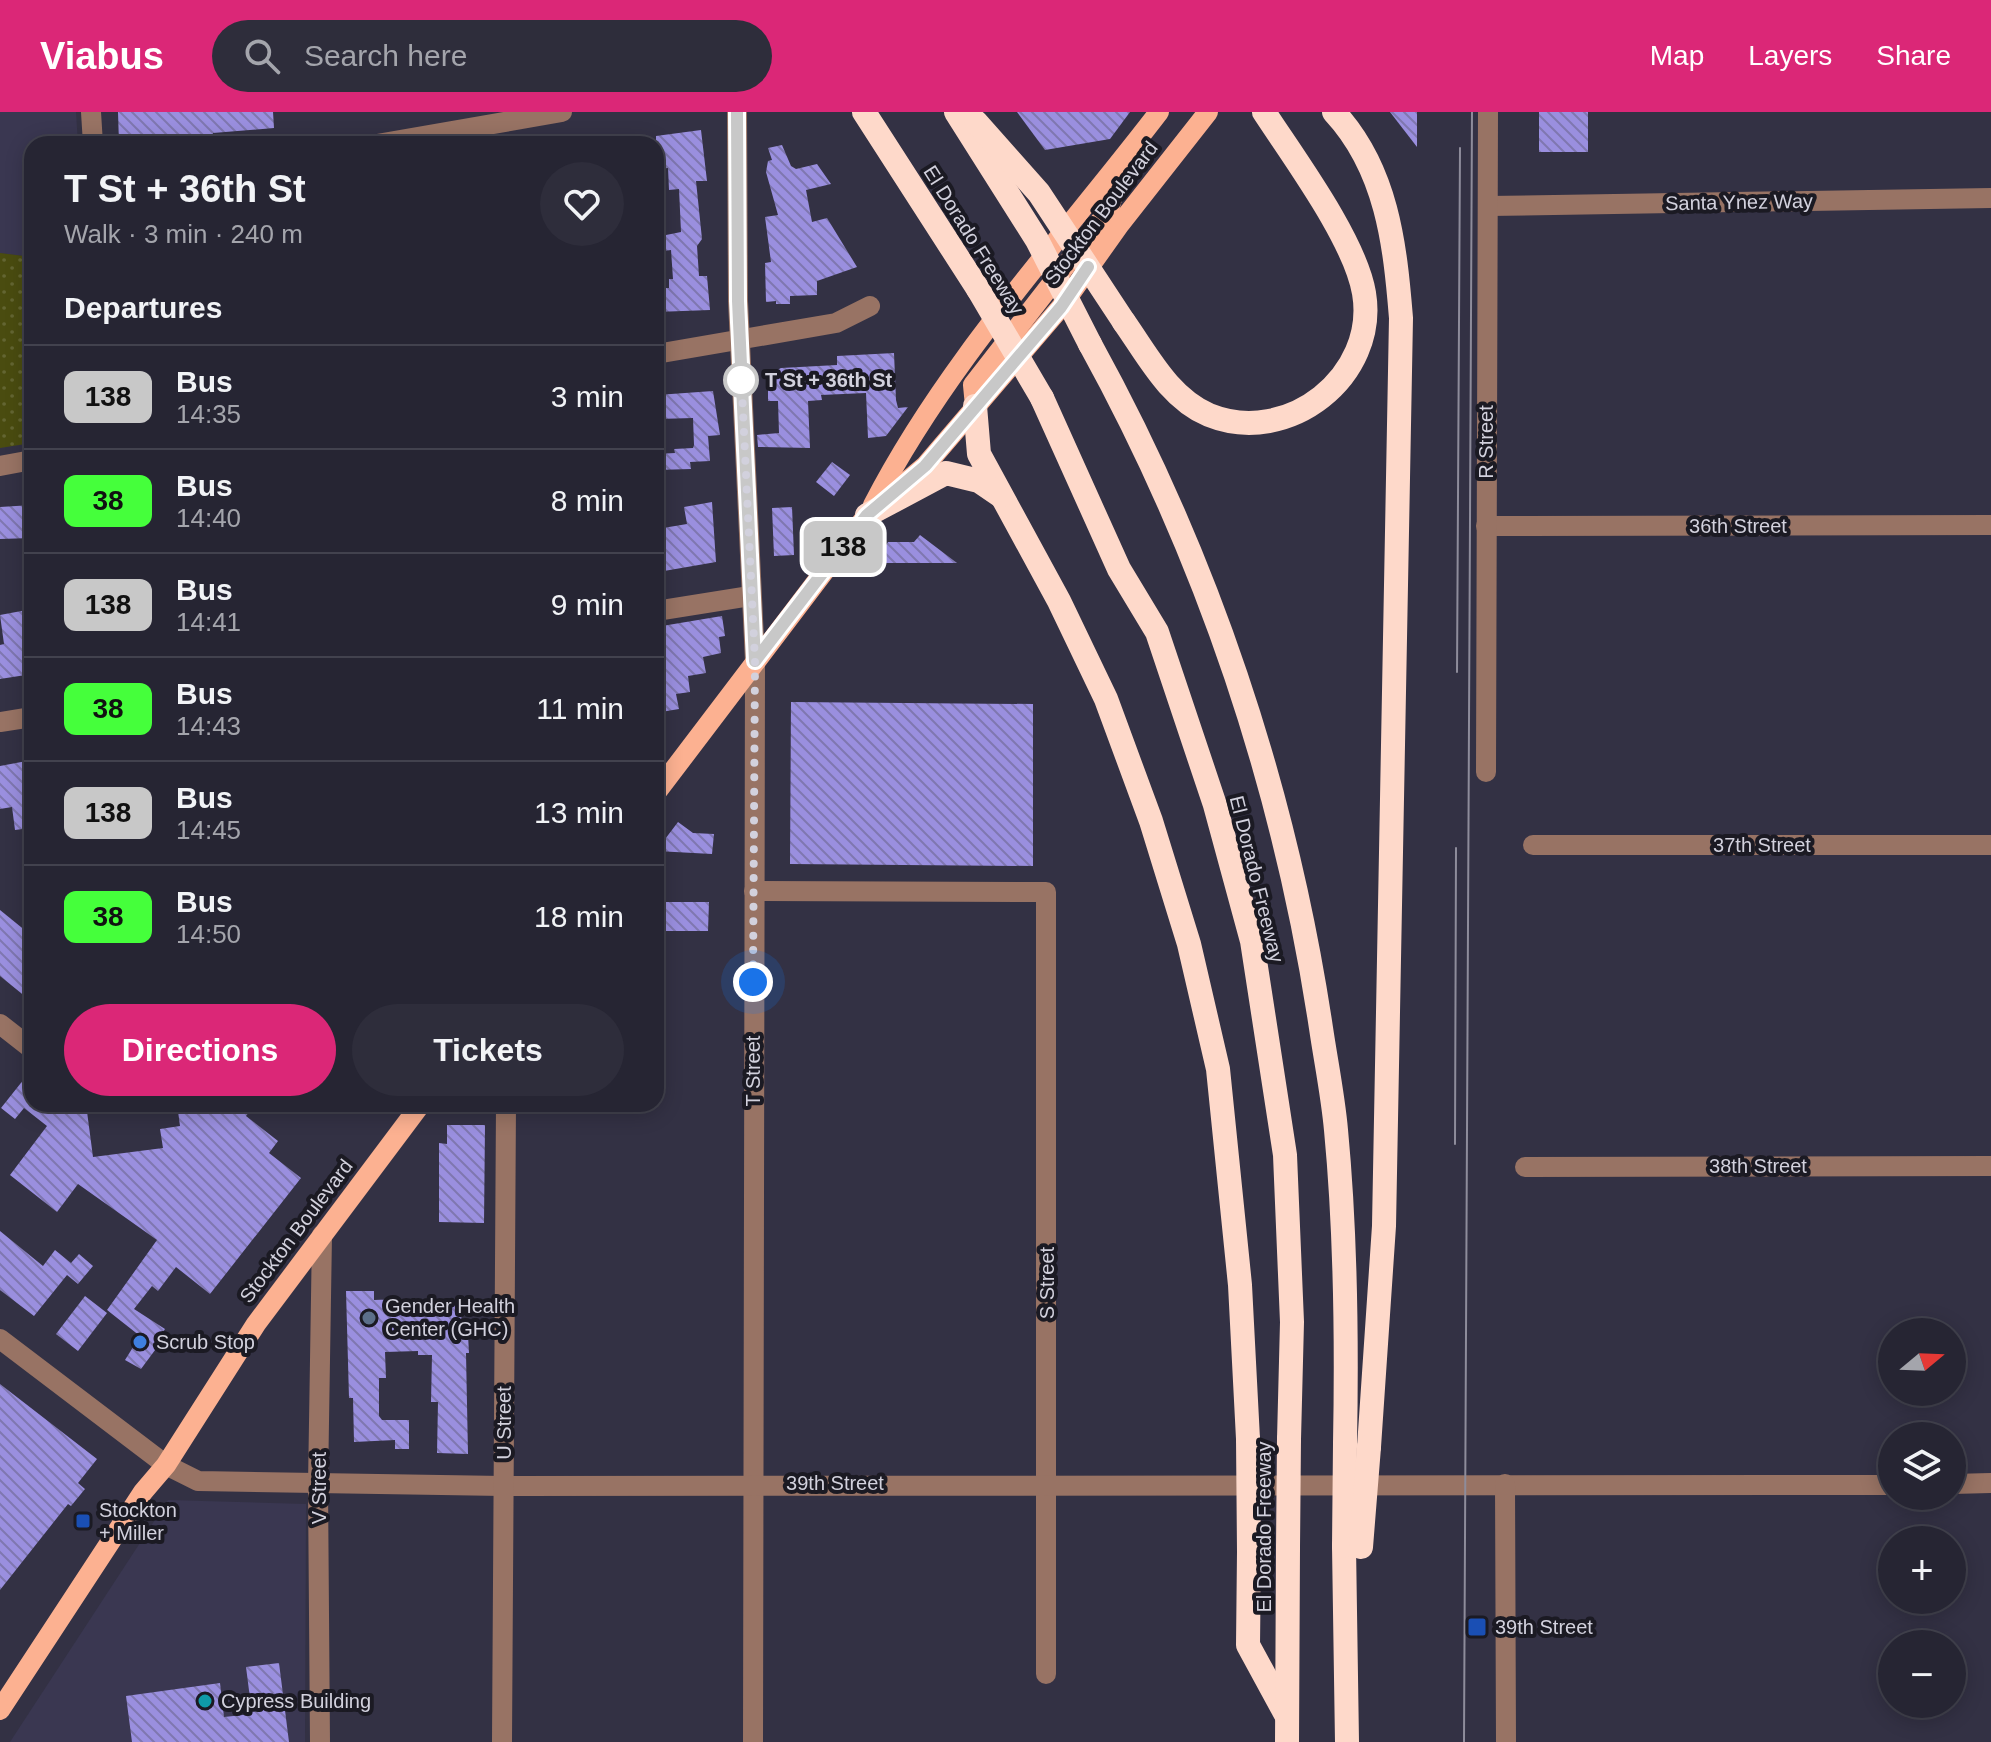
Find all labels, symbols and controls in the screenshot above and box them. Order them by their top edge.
search box [212,20,772,92]
icon: search [240,34,284,78]
text: Viabus [40,35,164,77]
text: Search here [304,39,467,72]
text: Map [1650,40,1704,71]
text: Layers [1748,40,1832,71]
text: Share [1876,40,1951,71]
street label: Stockton Boulevard [1040,137,1162,289]
button: heart [540,162,624,246]
street label: El Dorado Freeway [919,162,1029,318]
text: T St + 36th St [64,168,306,210]
street label: Santa Ynez Way [1665,190,1813,214]
text: Walk · 3 min · 240 m [64,219,303,249]
text: Departures [64,291,222,324]
marker: T St + 36th St [724,363,758,397]
text: Bus [176,365,233,398]
place label: T St + 36th St [765,369,893,391]
text: 3 min [551,380,624,413]
text: 138 [85,381,131,412]
text: 14:35 [176,399,241,429]
street label: R Street [1475,405,1497,479]
text: Bus [176,469,233,502]
text: 8 min [551,484,624,517]
text: 38 [92,485,124,516]
text: 14:40 [176,503,241,533]
street label: 36th Street [1689,515,1787,537]
line badge: 138 [797,521,889,573]
text: 138 [820,531,866,562]
text: Bus [176,573,233,606]
text: 9 min [551,588,624,621]
text: 138 [85,589,131,620]
text: 14:41 [176,607,241,637]
text: Bus [176,677,233,710]
text: 11 min [536,692,624,725]
text: 38 [92,693,124,724]
text: 14:43 [176,711,241,741]
text: Bus [176,781,233,814]
street label: El Dorado Freeway [1226,793,1288,965]
text: 13 min [534,796,624,829]
text: 138 [85,797,131,828]
text: 14:45 [176,815,241,845]
street label: 37th Street [1713,834,1811,856]
text: Bus [176,885,233,918]
text: 18 min [534,900,624,933]
text: 38 [92,901,124,932]
text: 14:50 [176,919,241,949]
your location [733,962,773,1002]
button: Directions [64,1004,336,1096]
button: Tickets [352,1004,624,1096]
street label: T Street [742,1035,764,1106]
street label: Stockton Boulevard [235,1155,357,1307]
street label: 38th Street [1709,1155,1807,1177]
street label: S Street [1036,1246,1058,1319]
place label: Gender Health Center (GHC) [385,1295,515,1340]
marker: Gender Health Center (GHC) [360,1309,378,1327]
north arrow [1878,1318,1966,1406]
map controls [1878,1318,1966,1718]
place label: Scrub Stop [156,1331,255,1353]
marker: Scrub Stop [131,1333,149,1351]
street label: U Street [493,1386,515,1460]
button: layers [1878,1422,1966,1510]
street label: El Dorado Freeway [1253,1441,1275,1613]
street label: V Street [308,1451,330,1524]
street label: 39th Street [786,1472,884,1494]
place label: Stockton + Miller [99,1499,177,1544]
marker: Stockton + Miller [74,1512,92,1530]
button: + [1878,1526,1966,1614]
marker: 39th Street [1466,1616,1488,1638]
place label: 39th Street [1495,1616,1593,1638]
button: − [1878,1630,1966,1718]
place label: Cypress Building [221,1690,371,1712]
marker: Cypress Building [196,1692,214,1710]

